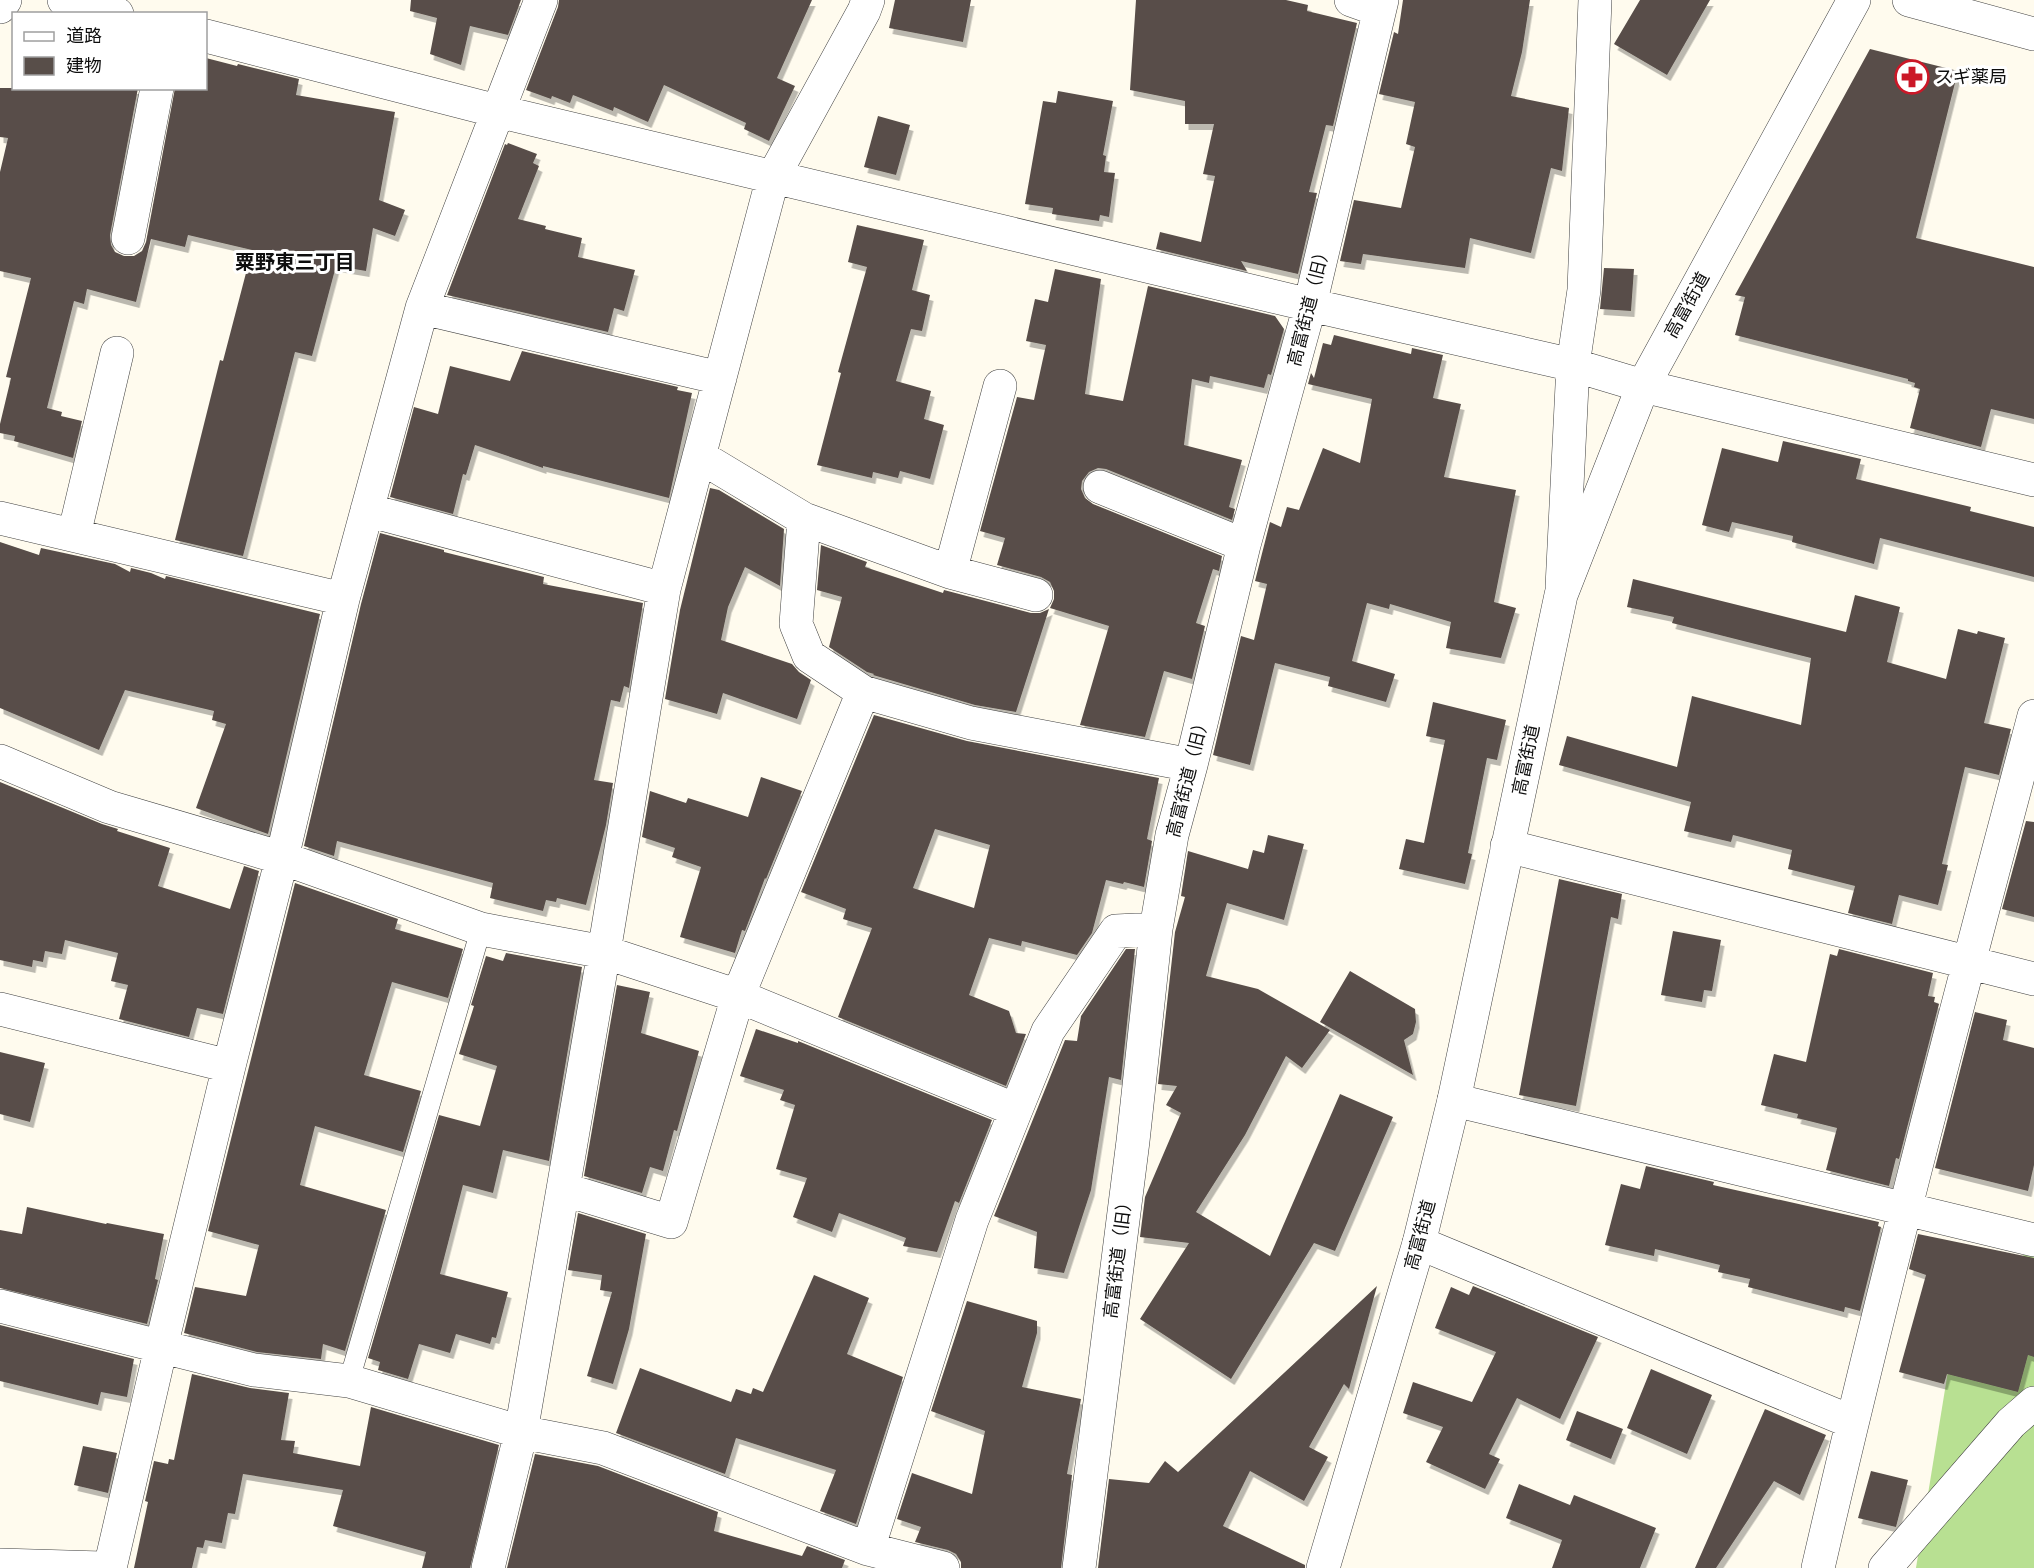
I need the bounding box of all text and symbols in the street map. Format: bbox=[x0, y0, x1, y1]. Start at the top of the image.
legend bbox=[12, 12, 207, 90]
text: 道路 bbox=[66, 23, 102, 47]
text: 建物 bbox=[66, 53, 102, 77]
pharmacy icon: スギ薬局 bbox=[1894, 59, 1930, 95]
place label: スギ薬局 bbox=[1935, 64, 2007, 88]
street label: 高富街道（旧） bbox=[1281, 241, 1335, 369]
district label: 粟野東三丁目 bbox=[235, 248, 355, 275]
street label: 高富街道 bbox=[1658, 267, 1714, 342]
street label: 高富街道（旧） bbox=[1160, 712, 1214, 840]
street label: 高富街道 bbox=[1506, 722, 1544, 798]
street label: 高富街道（旧） bbox=[1097, 1192, 1137, 1320]
street label: 高富街道 bbox=[1398, 1197, 1440, 1273]

